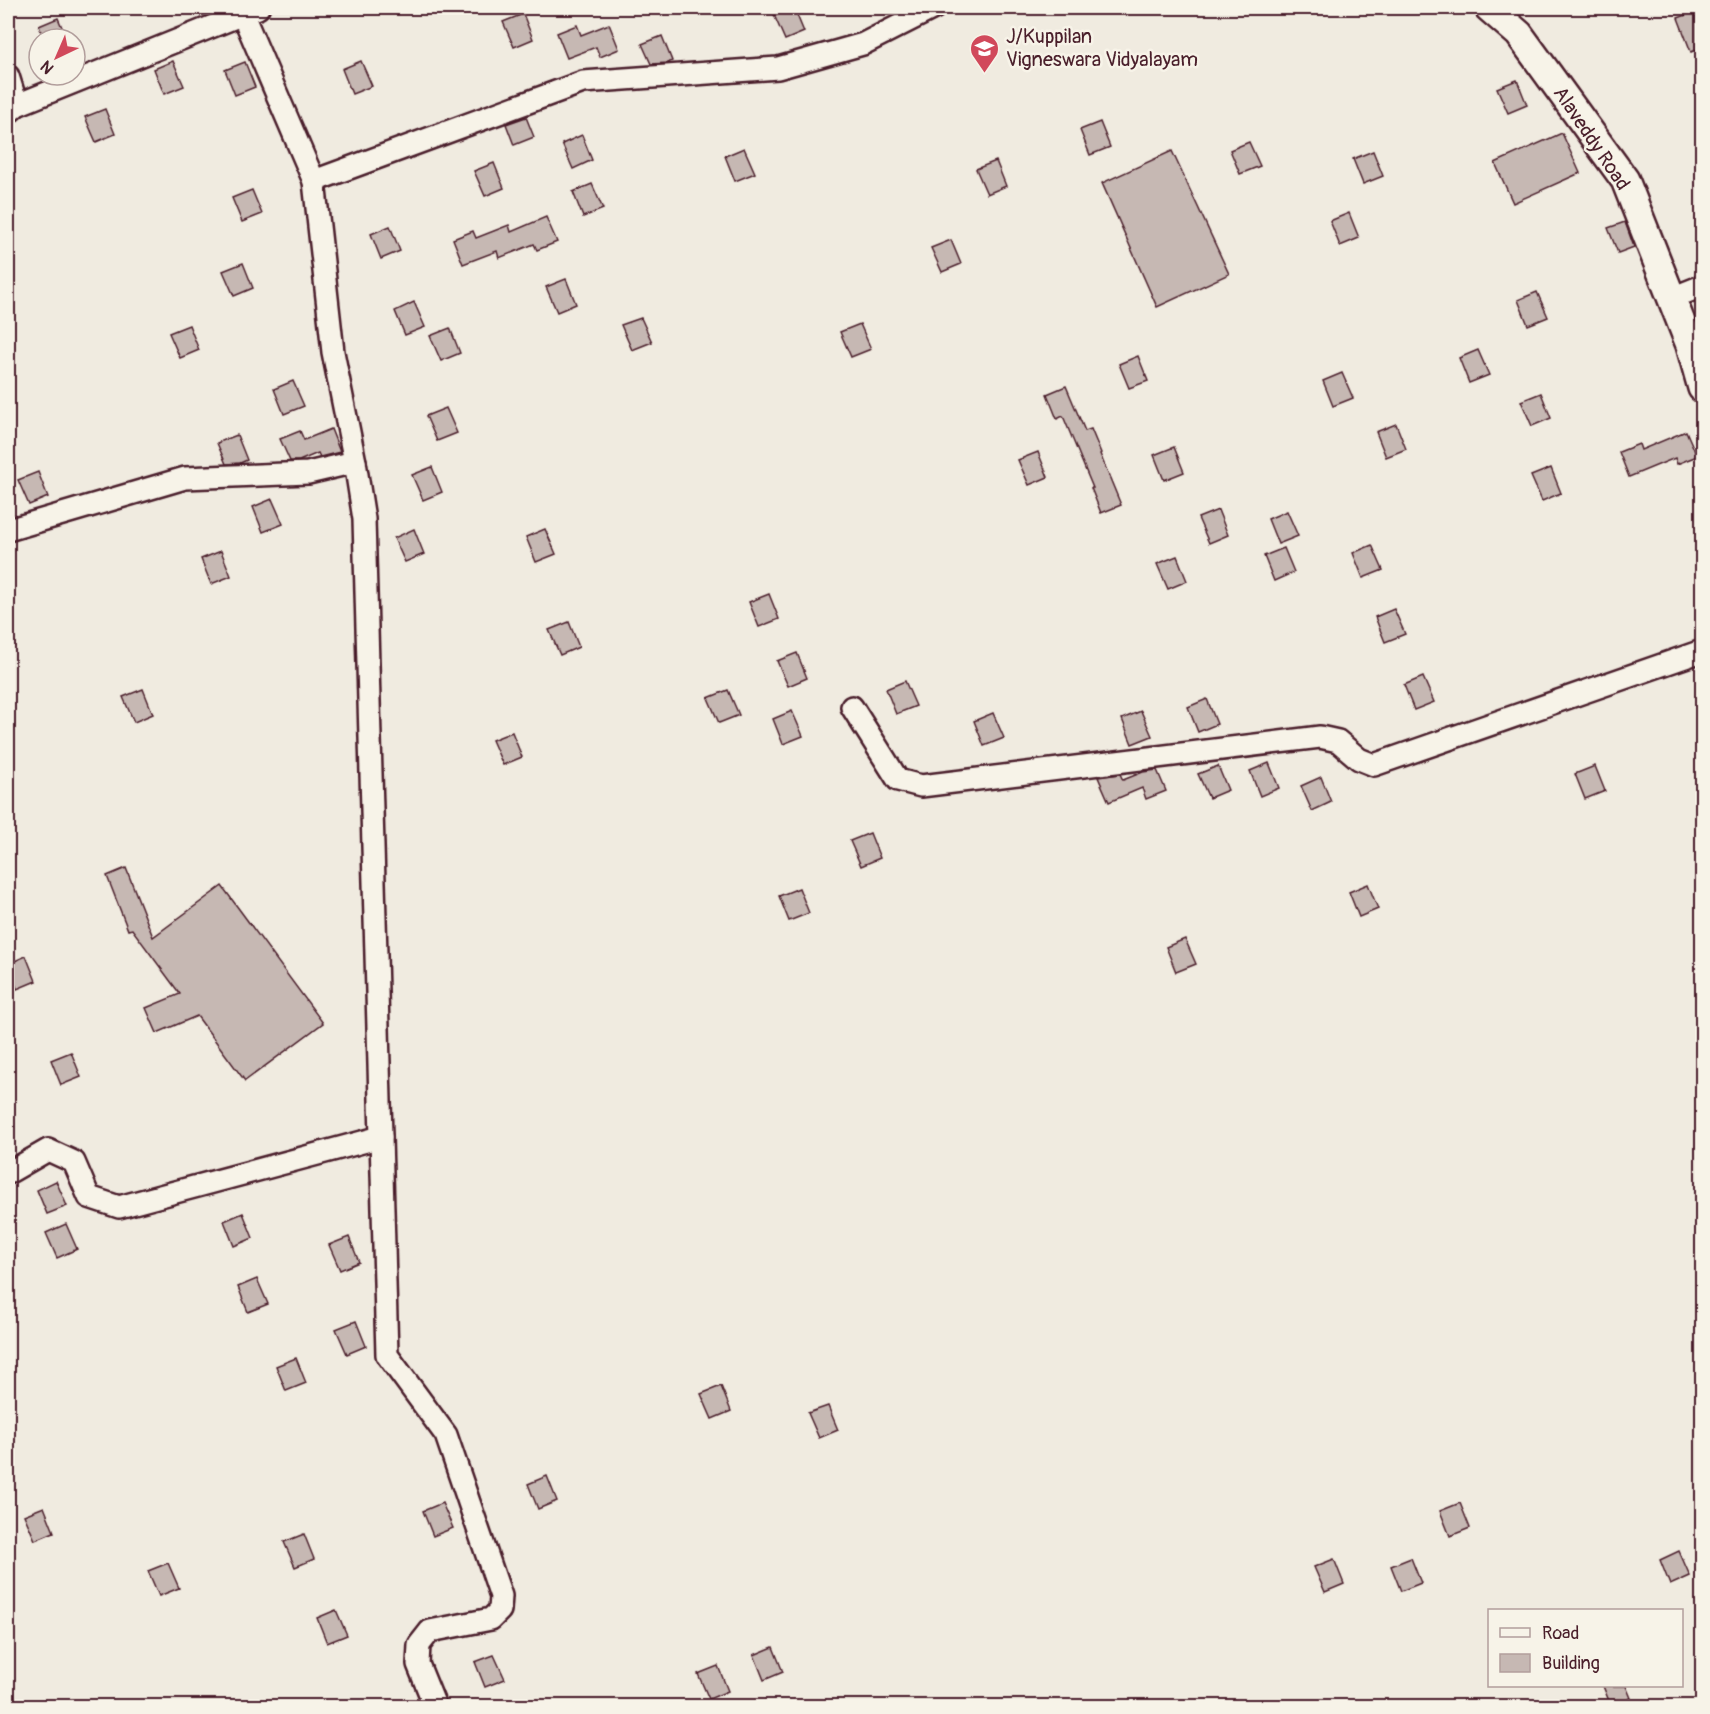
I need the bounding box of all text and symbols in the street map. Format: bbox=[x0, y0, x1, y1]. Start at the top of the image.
place label: J/Kuppilan Vigneswara Vidyalayam bbox=[1006, 24, 1198, 72]
north arrow bbox=[27, 27, 87, 87]
school or university icon: J/Kuppilan Vigneswara Vidyalayam bbox=[969, 32, 1001, 74]
text: N bbox=[36, 56, 58, 78]
street label: Alaveddy Road bbox=[1548, 82, 1635, 195]
legend bbox=[1488, 1609, 1683, 1687]
text: Road bbox=[1542, 1622, 1579, 1645]
text: Building bbox=[1542, 1652, 1600, 1675]

